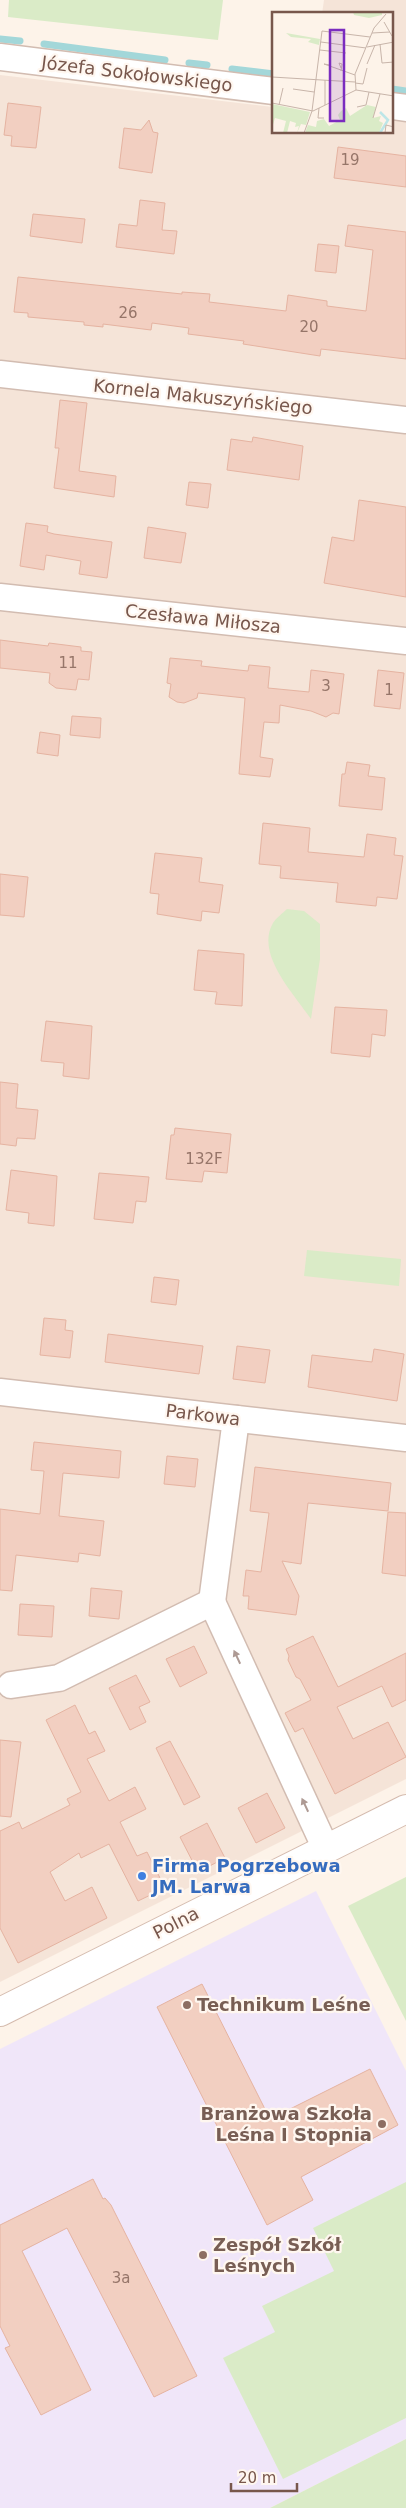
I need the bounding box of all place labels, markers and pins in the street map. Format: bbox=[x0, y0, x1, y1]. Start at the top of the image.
place label: Firma Pogrzebowa JM. Larwa bbox=[150, 1855, 341, 1897]
marker: Firma Pogrzebowa JM. Larwa bbox=[136, 1870, 148, 1882]
place label: Technikum Leśne bbox=[197, 1994, 371, 2015]
marker: Technikum Leśne bbox=[181, 1999, 193, 2011]
place label: Branżowa Szkoła Leśna I Stopnia bbox=[200, 2103, 372, 2145]
marker: Branżowa Szkoła Leśna I Stopnia bbox=[376, 2118, 388, 2130]
place label: Zespół Szkół Leśnych bbox=[213, 2234, 342, 2276]
marker: Zespół Szkół Leśnych bbox=[197, 2249, 209, 2261]

